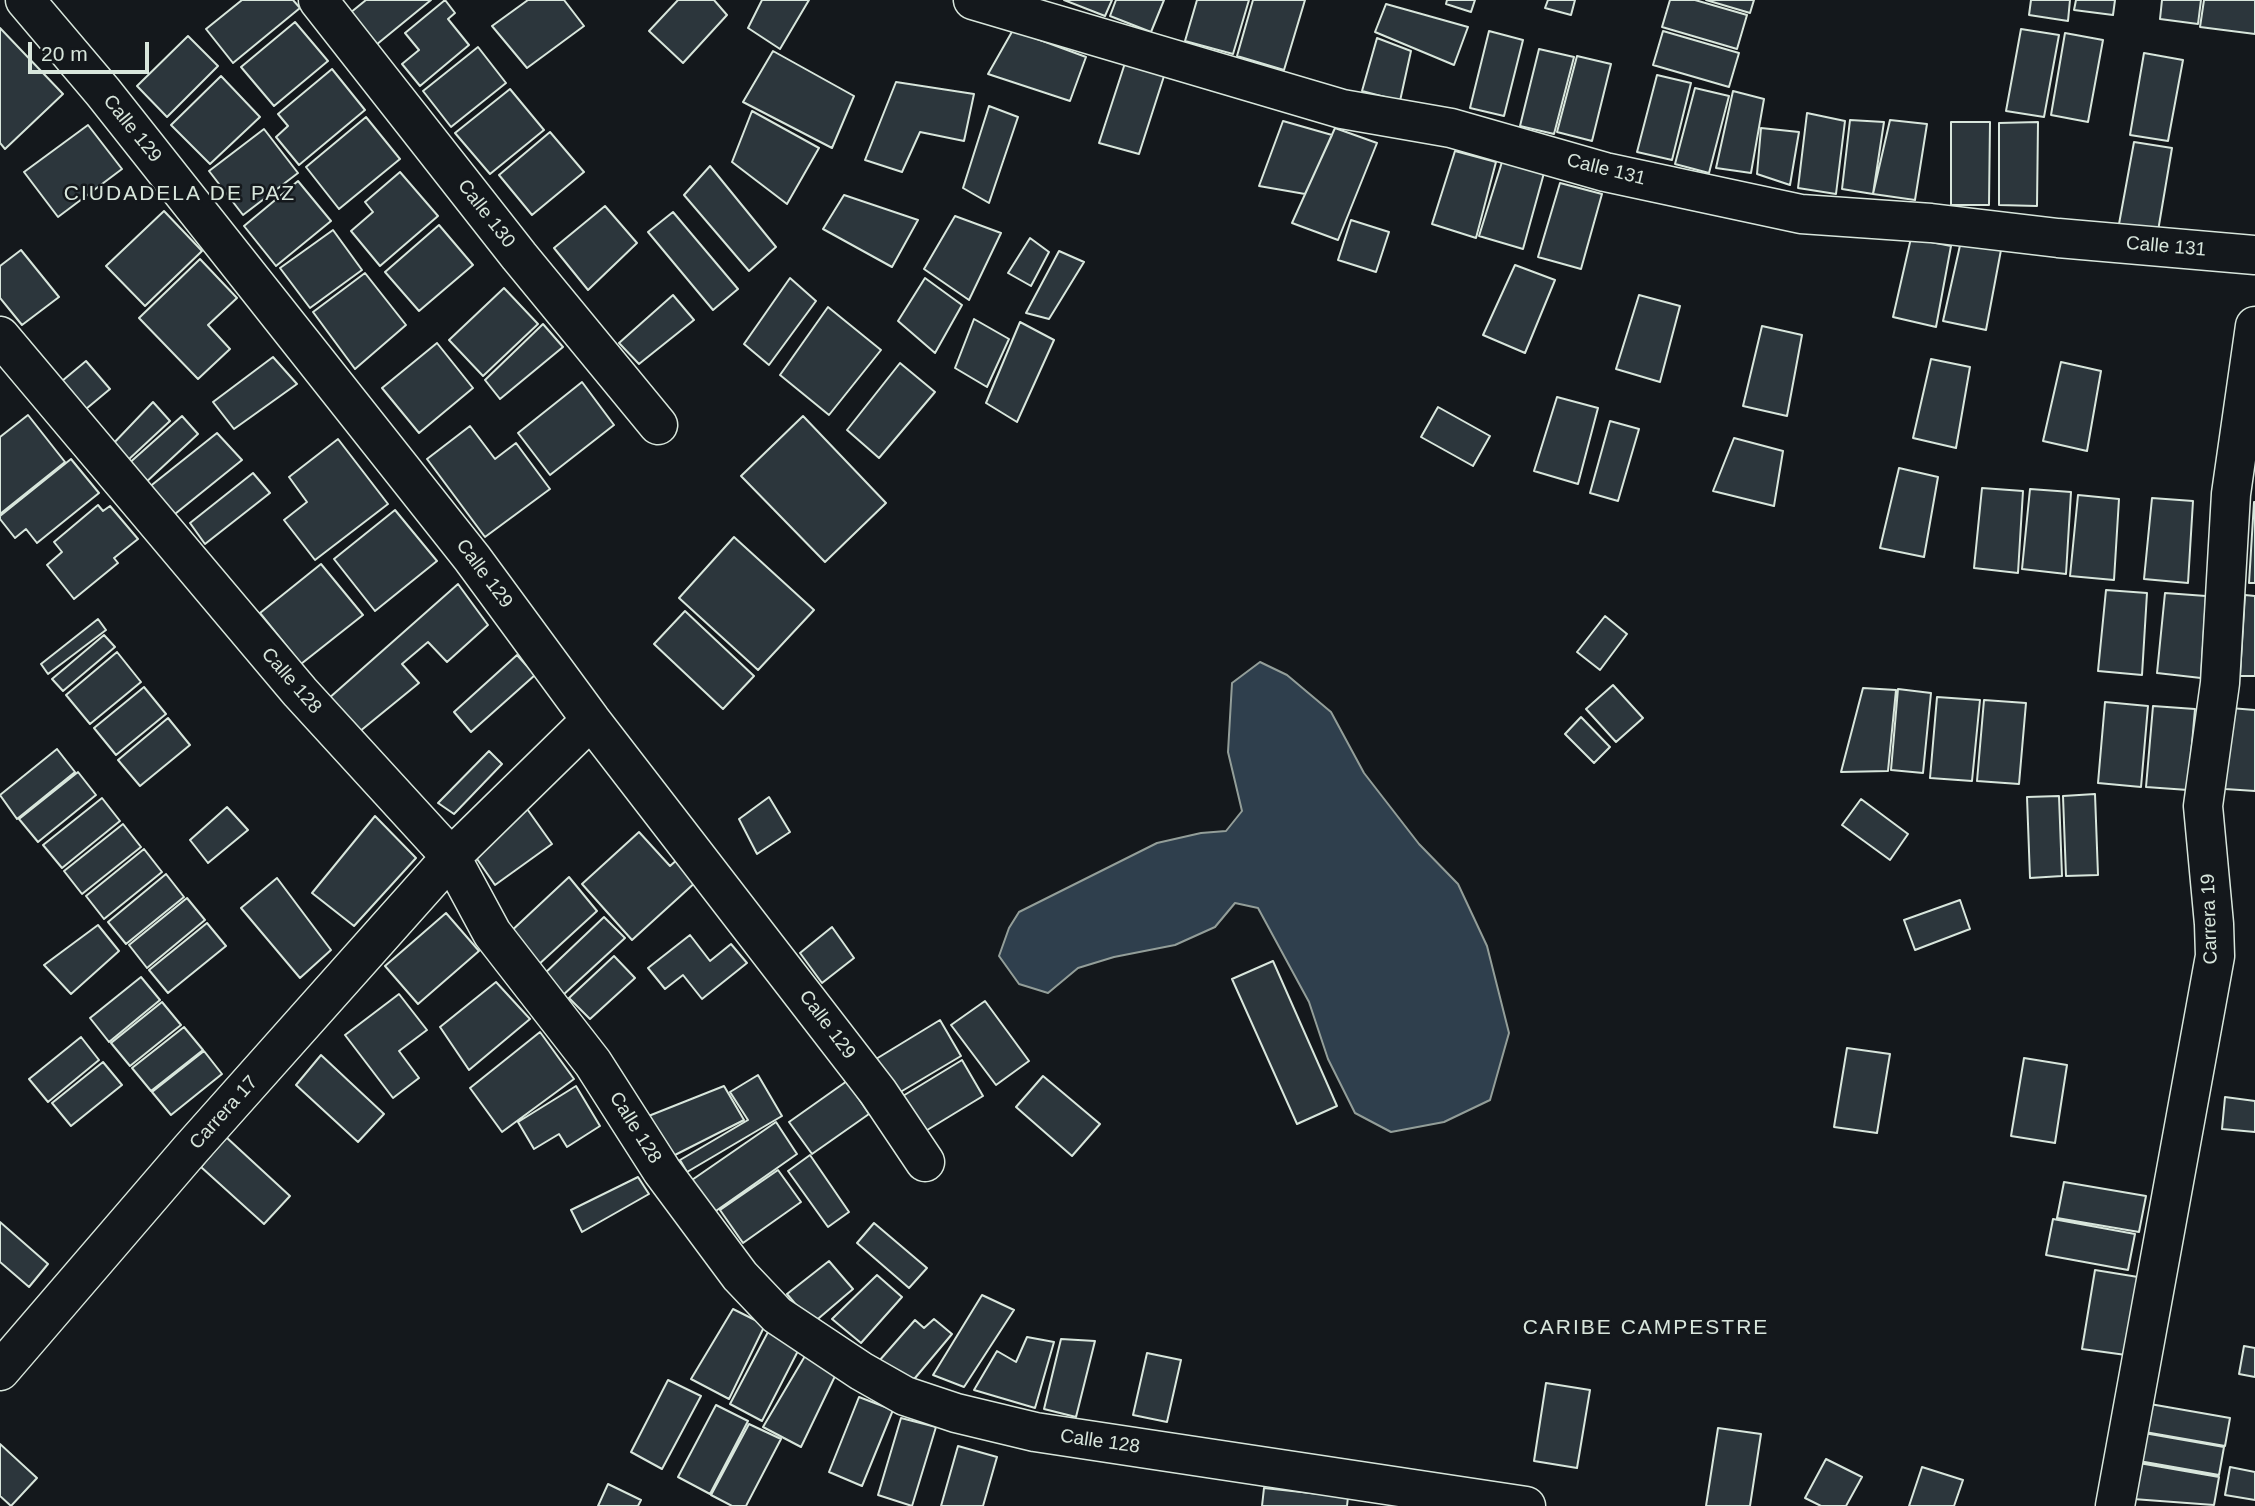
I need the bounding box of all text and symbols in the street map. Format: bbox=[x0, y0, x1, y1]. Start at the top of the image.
scale bar bbox=[32, 28, 152, 72]
text: 20 m bbox=[41, 42, 88, 65]
street label: Calle 129 bbox=[98, 91, 166, 167]
street label: Calle 131 bbox=[1564, 149, 1648, 191]
street label: Calle 130 bbox=[452, 175, 520, 253]
district label: CIUDADELA DE PAZ bbox=[66, 181, 294, 207]
street label: Calle 131 bbox=[2125, 232, 2207, 262]
street label: Calle 129 bbox=[451, 535, 517, 613]
street label: Calle 128 bbox=[256, 643, 326, 719]
street label: Carrera 19 bbox=[2197, 873, 2223, 965]
street label: Calle 129 bbox=[794, 986, 860, 1064]
street label: Carrera 17 bbox=[185, 1072, 263, 1154]
street label: Calle 128 bbox=[604, 1088, 666, 1168]
district label: CARIBE CAMPESTRE bbox=[1525, 1315, 1767, 1341]
street label: Calle 128 bbox=[1059, 1425, 1141, 1459]

